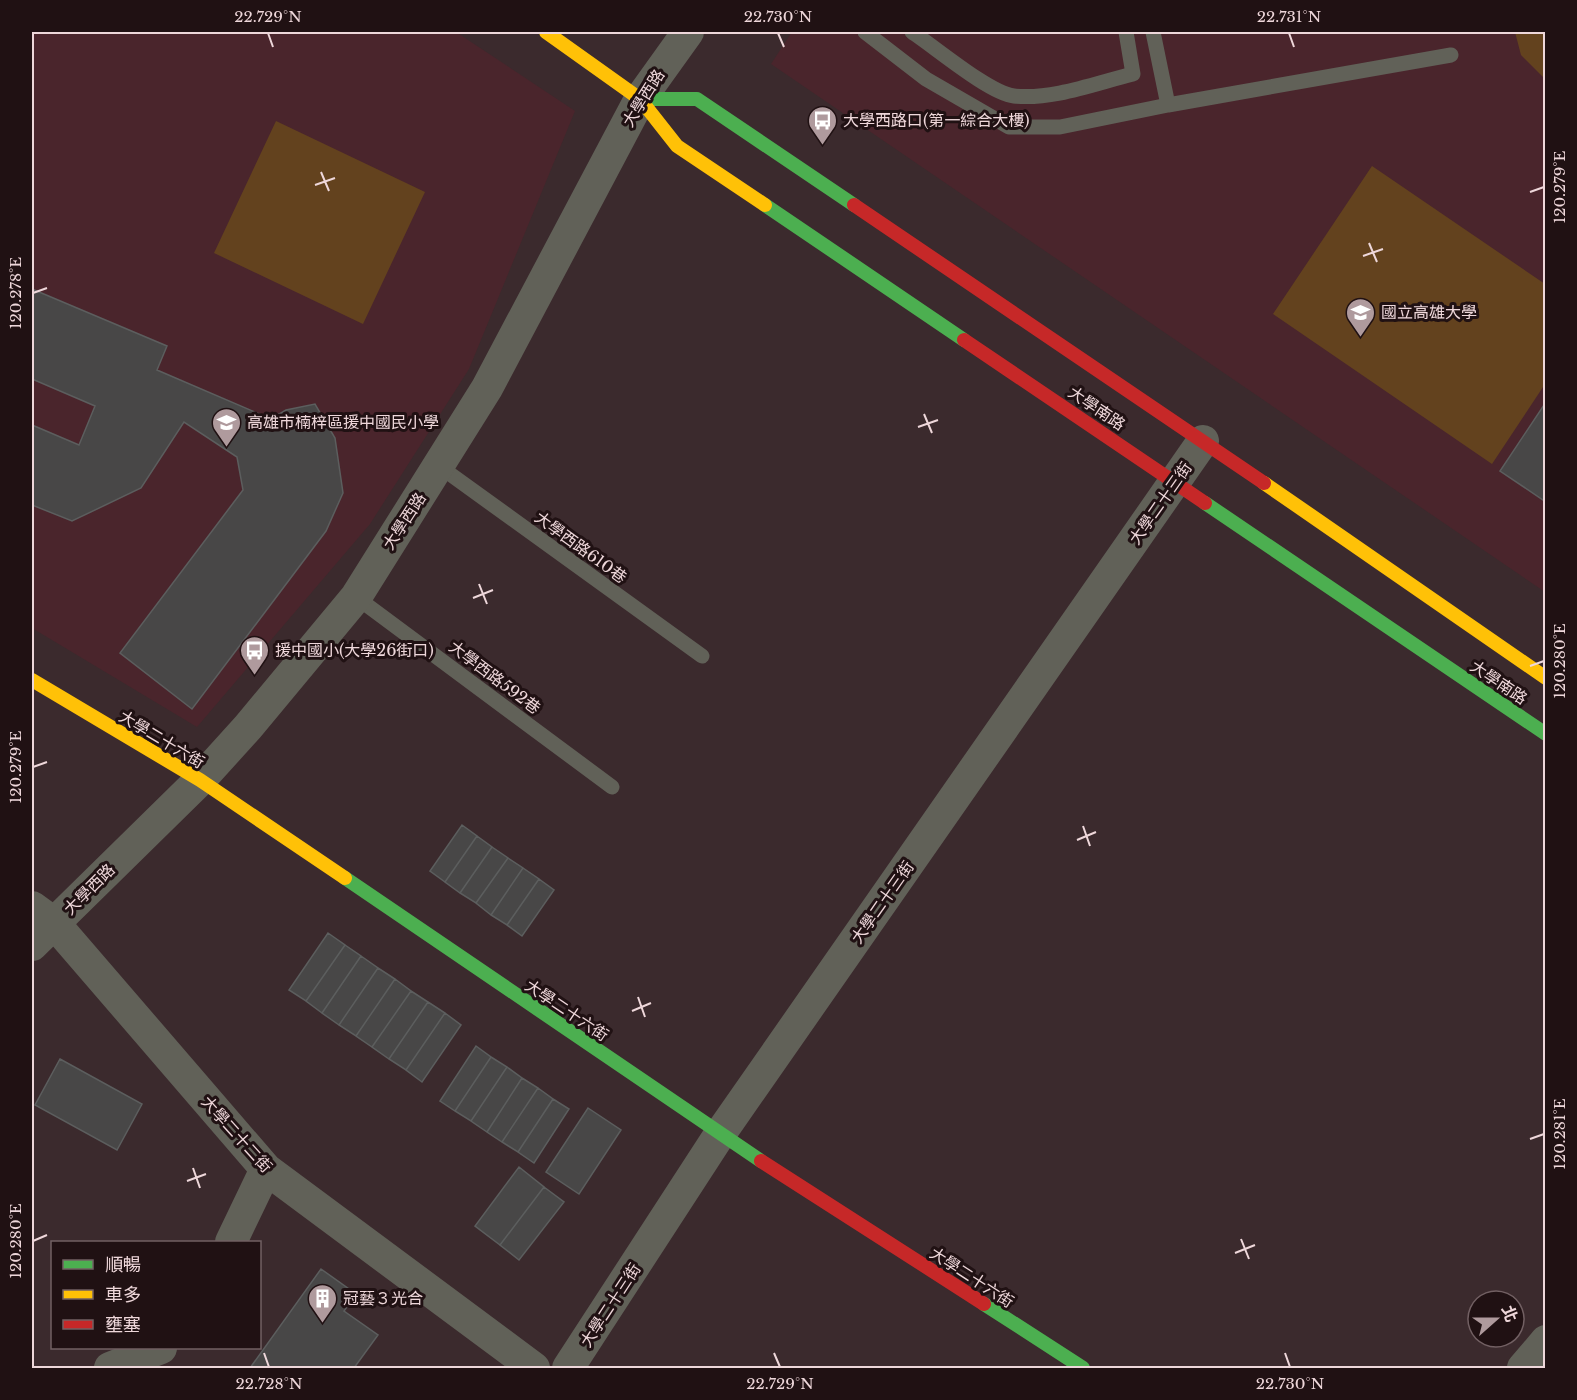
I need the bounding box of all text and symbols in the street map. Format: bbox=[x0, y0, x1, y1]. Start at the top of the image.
text: 22.729°N bbox=[234, 7, 302, 26]
text: 22.730°N bbox=[744, 7, 812, 26]
text: 22.731°N bbox=[1257, 7, 1321, 26]
street label: 大學西路 bbox=[618, 66, 668, 130]
bus stop icon: 大學西路口(第一綜合大樓) bbox=[806, 104, 838, 146]
place label: 大學西路口(第一綜合大樓) bbox=[843, 110, 1030, 130]
text: 120.279°E bbox=[1550, 150, 1569, 223]
text: 120.278°E bbox=[6, 257, 25, 329]
school or university icon: 國立高雄大學 bbox=[1344, 296, 1376, 338]
place label: 國立高雄大學 bbox=[1381, 302, 1477, 322]
street label: 大學南路 bbox=[1065, 382, 1129, 434]
school or university icon: 高雄市楠梓區援中國民小學 bbox=[210, 406, 242, 448]
place label: 高雄市楠梓區援中國民小學 bbox=[247, 412, 439, 432]
street label: 大學二十三街 bbox=[1124, 458, 1196, 548]
street label: 大學西路 bbox=[378, 489, 430, 553]
street label: 大學西路610巷 bbox=[531, 507, 631, 587]
text: 120.280°E bbox=[1550, 623, 1569, 699]
bus stop icon: 援中國小(大學26街口) bbox=[238, 634, 270, 676]
street label: 大學西路592巷 bbox=[445, 636, 545, 718]
place label: 援中國小(大學26街口) bbox=[275, 640, 434, 660]
street label: 大學南路 bbox=[1467, 656, 1531, 708]
street label: 大學二十六街 bbox=[116, 706, 208, 772]
text: 120.279°E bbox=[6, 730, 25, 803]
street label: 大學二十三街 bbox=[846, 857, 918, 947]
street label: 大學西路 bbox=[59, 859, 119, 919]
street label: 大學二十六街 bbox=[522, 975, 612, 1045]
street label: 大學二十二街 bbox=[197, 1092, 277, 1176]
text: 120.281°E bbox=[1550, 1098, 1569, 1170]
text: 120.280°E bbox=[6, 1203, 25, 1279]
legend bbox=[51, 1241, 261, 1349]
street label: 大學二十六街 bbox=[926, 1242, 1018, 1312]
text: 順暢 bbox=[105, 1254, 141, 1276]
street label: 大學二十三街 bbox=[575, 1259, 645, 1351]
building icon: 冠藝３光合 bbox=[306, 1282, 338, 1324]
text: 車多 bbox=[105, 1284, 141, 1306]
place label: 冠藝３光合 bbox=[343, 1288, 423, 1308]
north arrow bbox=[1466, 1289, 1526, 1349]
text: 北 bbox=[1498, 1303, 1522, 1325]
text: 壅塞 bbox=[105, 1314, 141, 1336]
text: 22.728°N bbox=[236, 1374, 302, 1393]
text: 22.729°N bbox=[746, 1374, 814, 1393]
text: 22.730°N bbox=[1256, 1374, 1324, 1393]

